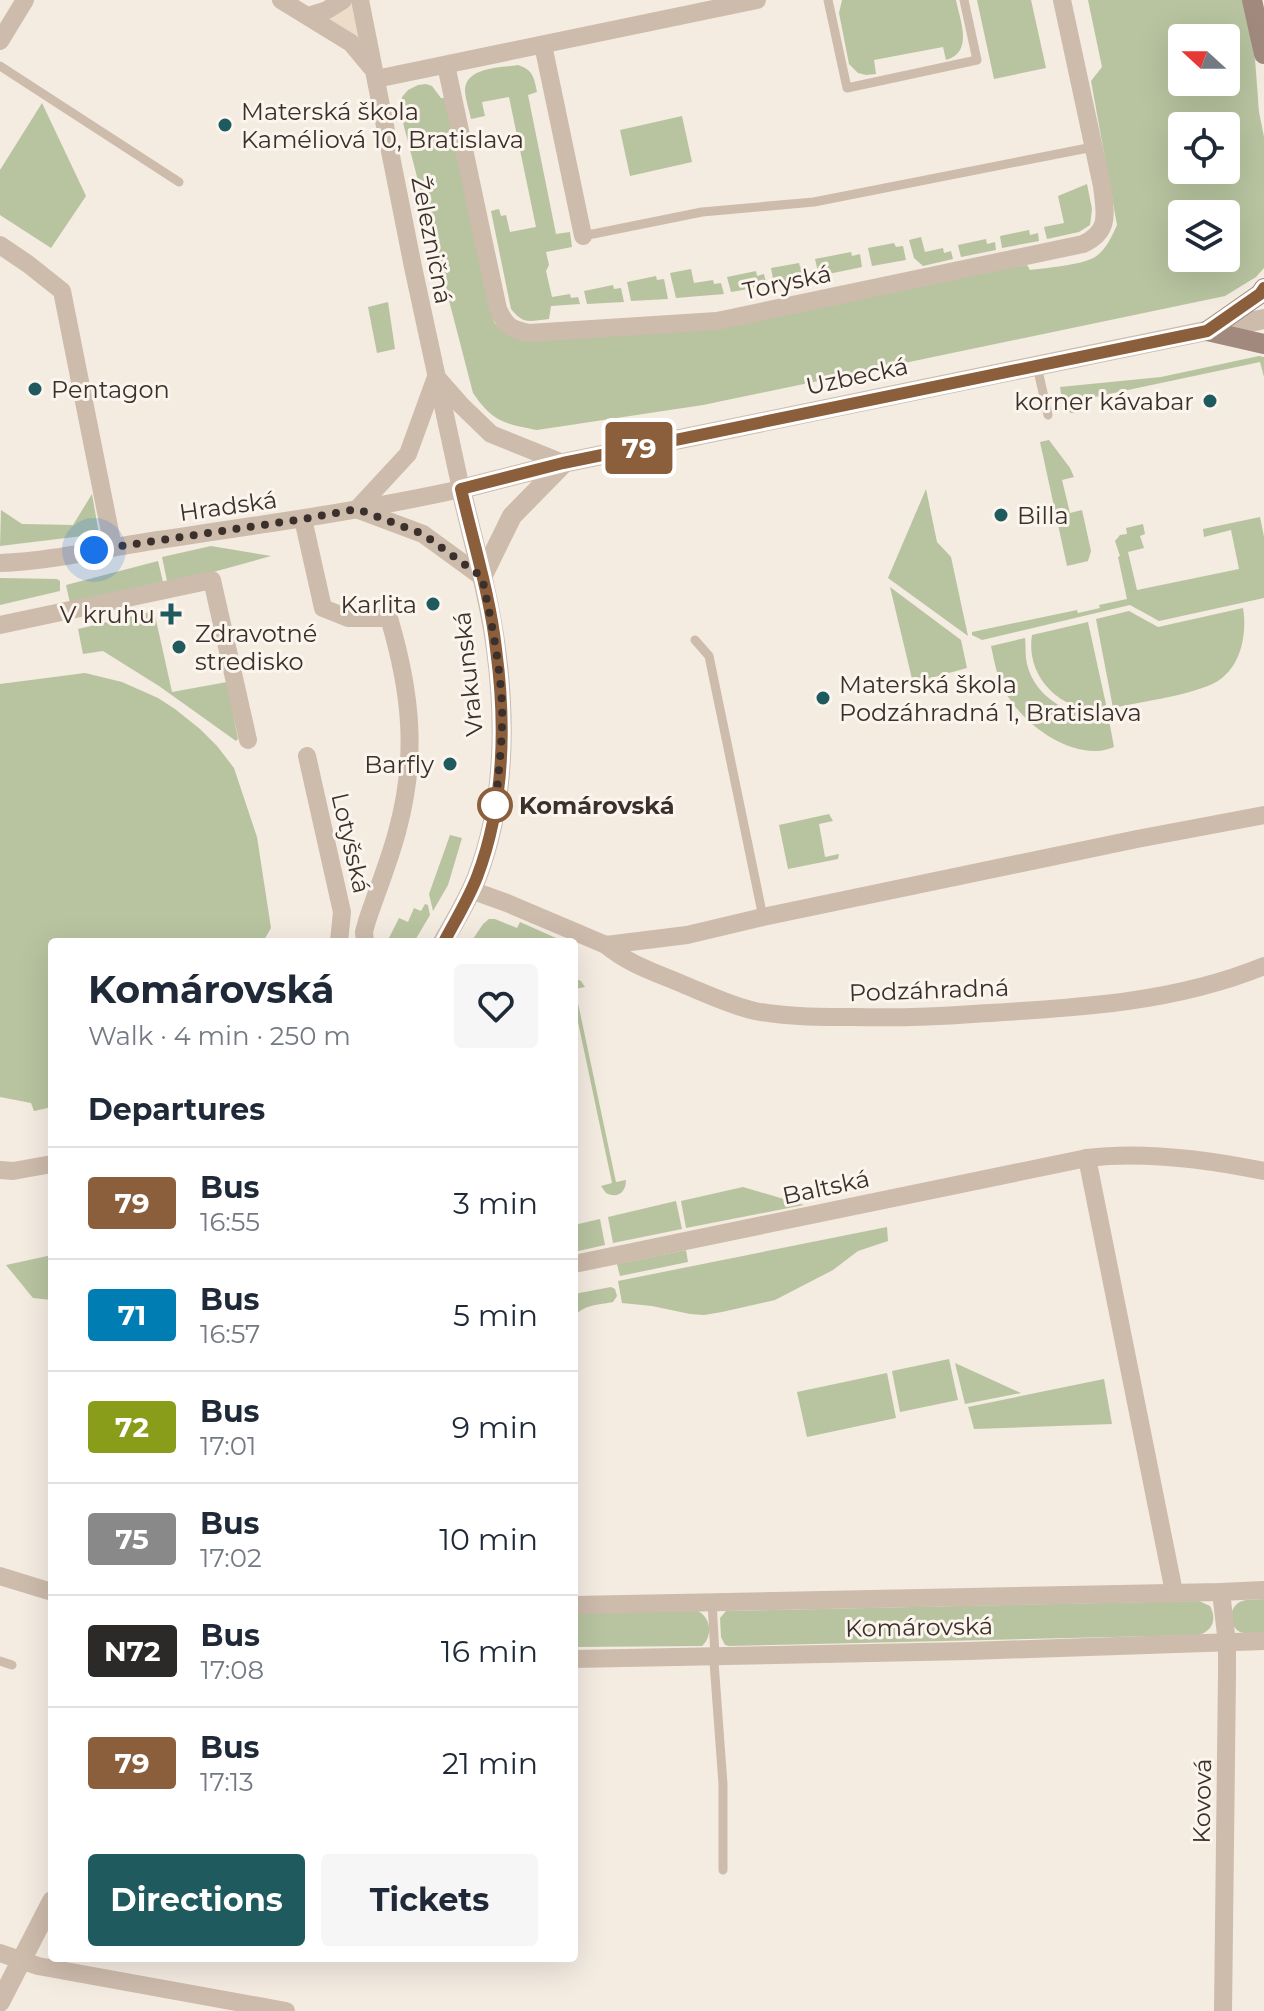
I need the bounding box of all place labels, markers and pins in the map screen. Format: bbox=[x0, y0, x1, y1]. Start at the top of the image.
place label: Materská škola Kaméliová 10, Bratislava bbox=[241, 97, 524, 154]
marker: Materská škola Kaméliová 10, Bratislava bbox=[216, 116, 234, 134]
place label: Pentagon bbox=[51, 375, 170, 404]
marker: Pentagon bbox=[26, 380, 44, 398]
place label: korner kávabar bbox=[1014, 387, 1194, 416]
marker: korner kávabar bbox=[1201, 392, 1219, 410]
place label: Billa bbox=[1017, 501, 1069, 530]
marker: Billa bbox=[992, 506, 1010, 524]
place label: Karlita bbox=[341, 590, 417, 619]
marker: Karlita bbox=[424, 595, 442, 613]
place label: V kruhu bbox=[60, 600, 155, 629]
marker: V kruhu bbox=[162, 605, 180, 623]
place label: Zdravotné stredisko bbox=[195, 619, 317, 676]
marker: Zdravotné stredisko bbox=[170, 638, 188, 656]
place label: Materská škola Podzáhradná 1, Bratislava bbox=[839, 670, 1142, 727]
marker: Materská škola Podzáhradná 1, Bratislava bbox=[814, 689, 832, 707]
place label: Barfly bbox=[364, 750, 434, 779]
marker: Barfly bbox=[441, 755, 459, 773]
marker: Komárovská bbox=[478, 788, 512, 822]
place label: Komárovská bbox=[519, 791, 675, 820]

